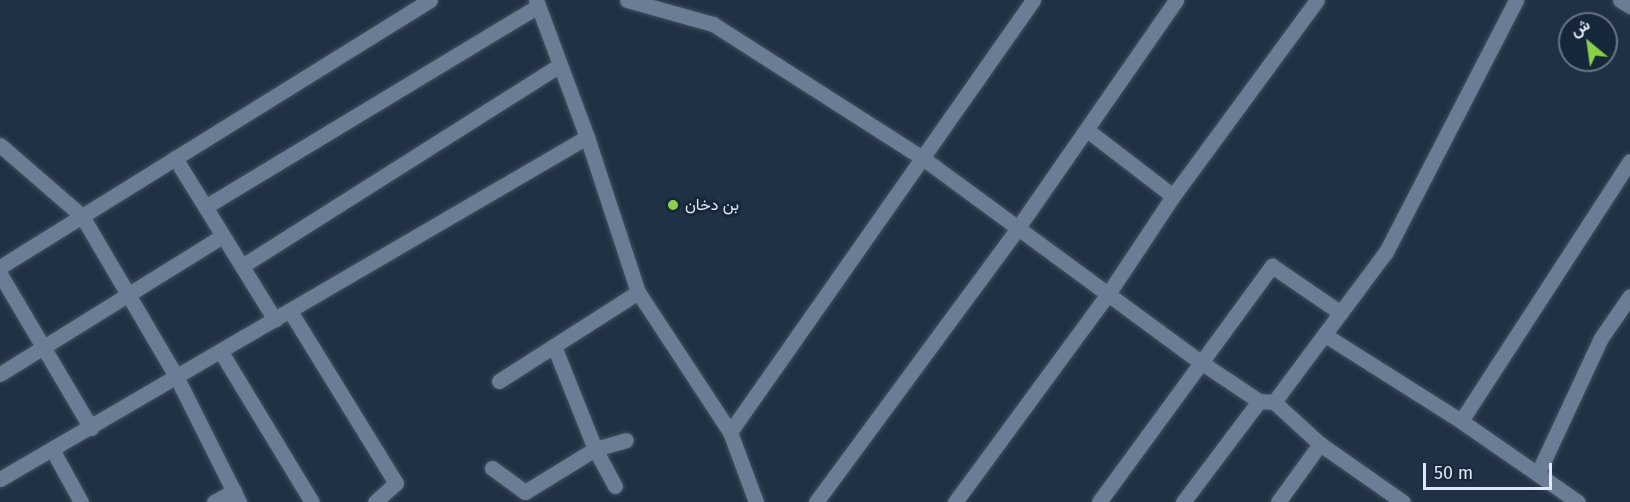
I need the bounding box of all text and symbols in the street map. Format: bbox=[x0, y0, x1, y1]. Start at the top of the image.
north arrow bbox=[1558, 12, 1618, 72]
text: ش bbox=[1567, 15, 1593, 41]
place label: بن دخان bbox=[685, 195, 739, 215]
marker: بن دخان bbox=[666, 198, 680, 212]
scale bar bbox=[1426, 451, 1555, 489]
text: 50 m bbox=[1434, 462, 1473, 484]

